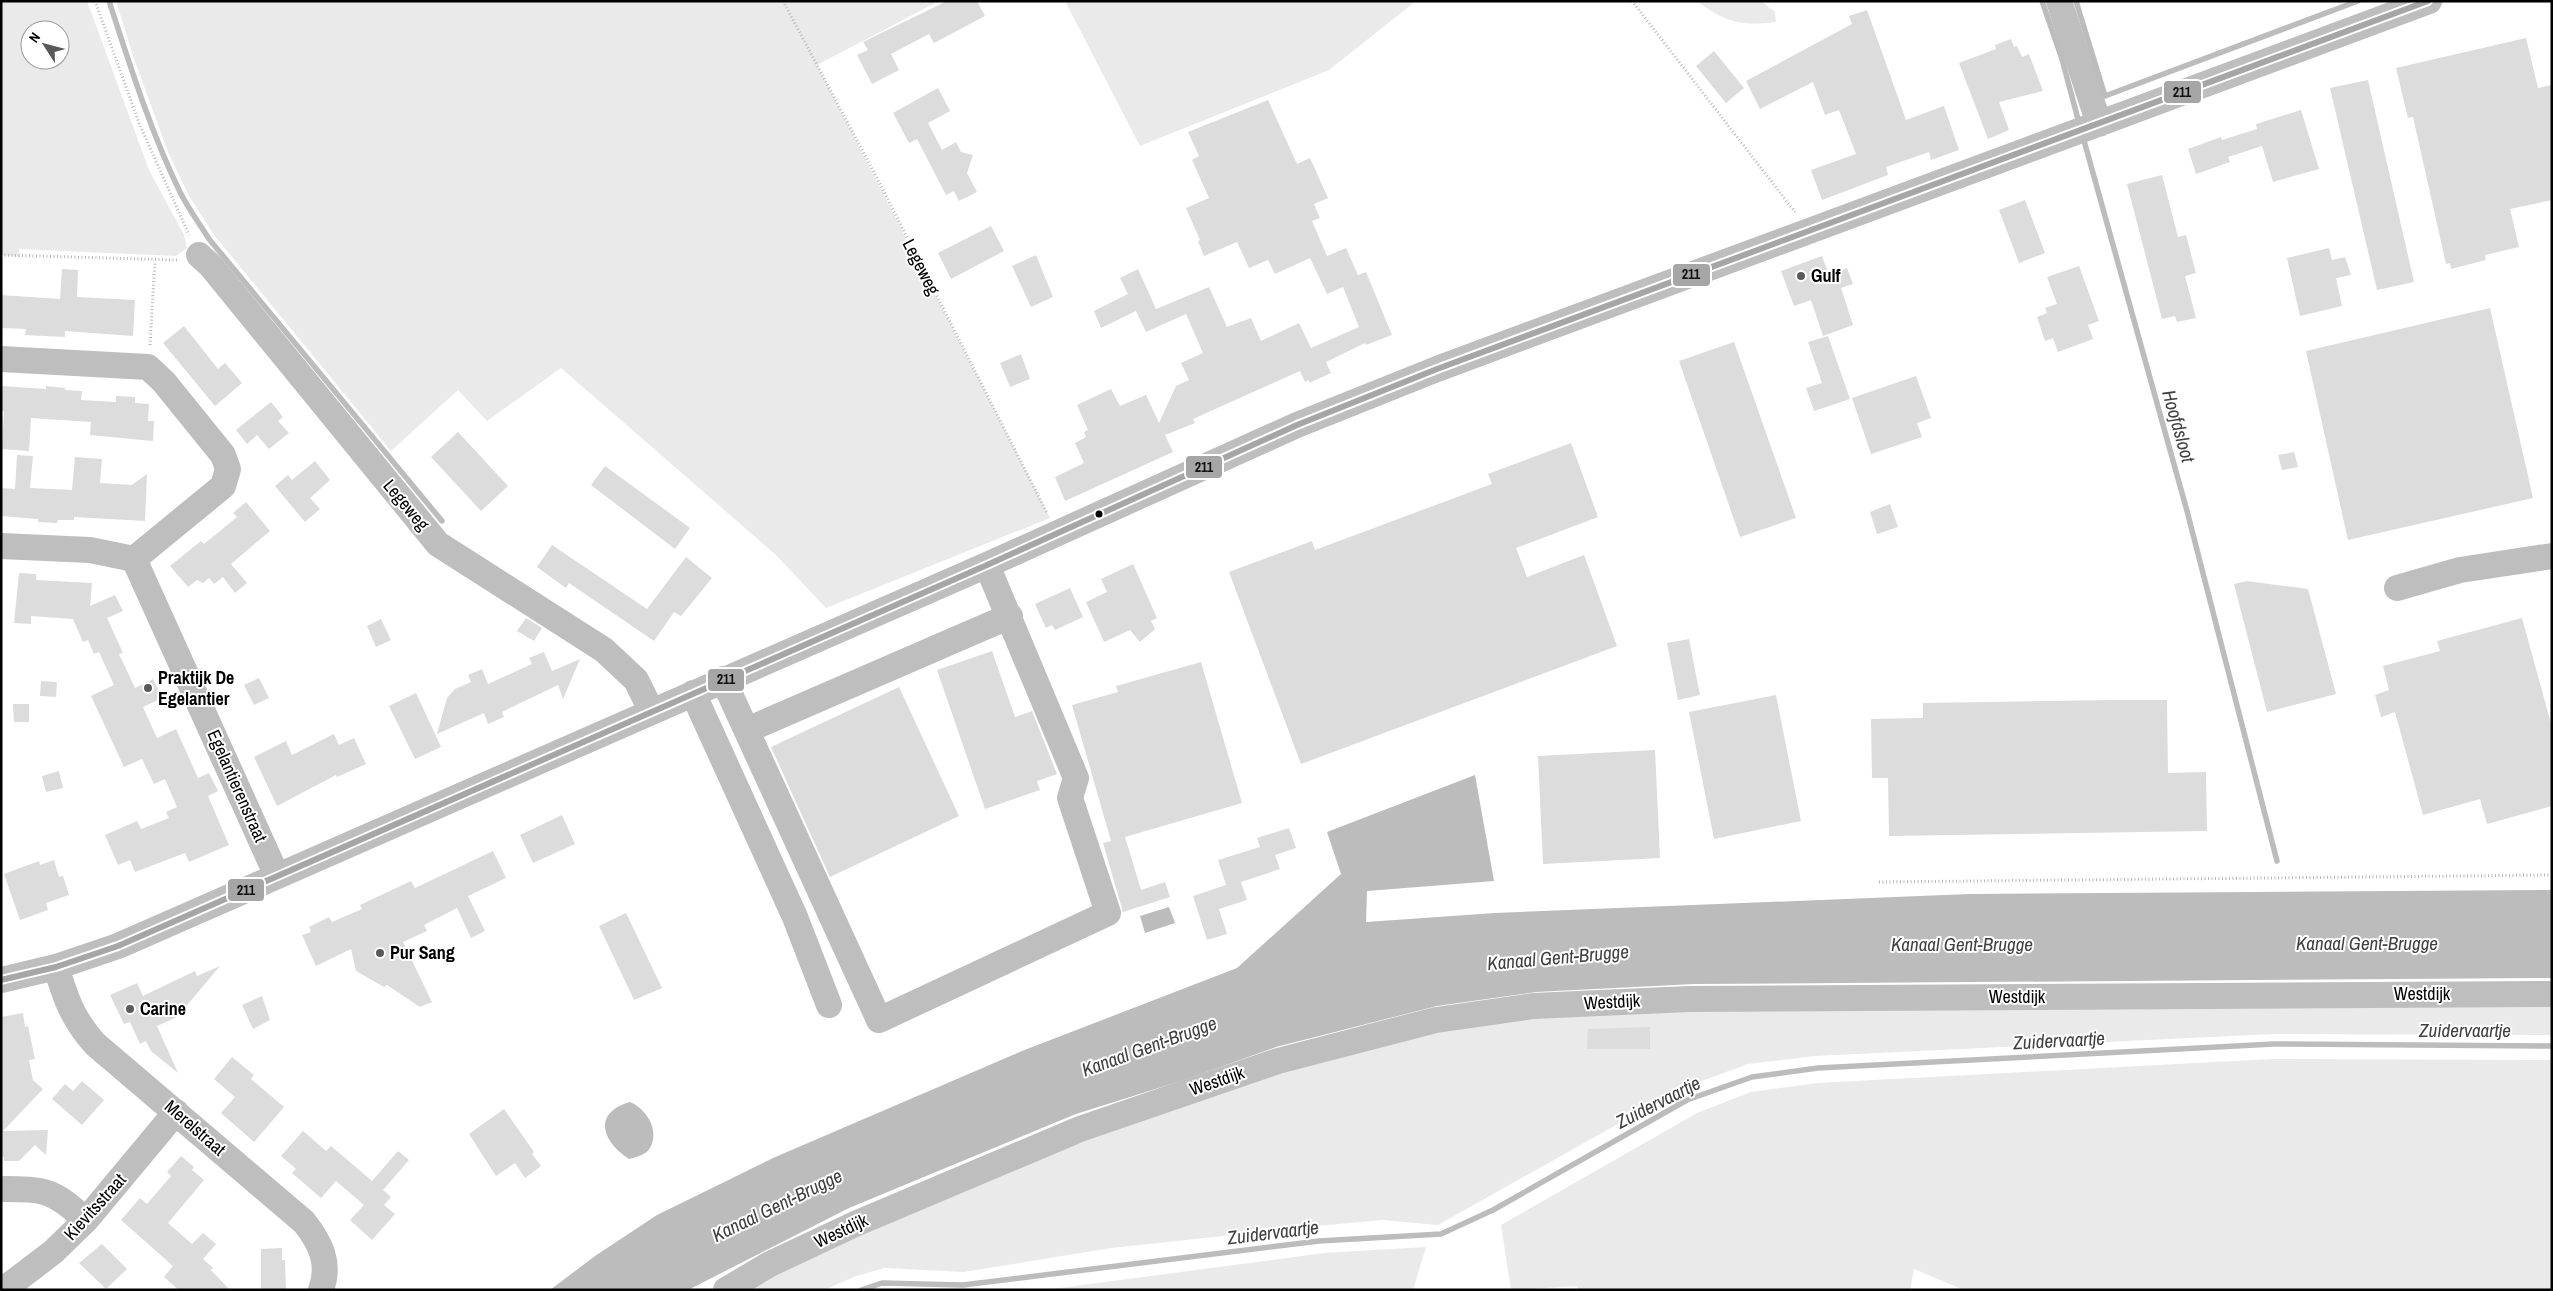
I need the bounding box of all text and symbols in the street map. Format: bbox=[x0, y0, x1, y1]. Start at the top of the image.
north arrow bbox=[20, 20, 70, 70]
text: N bbox=[25, 29, 44, 46]
line badge: 211 bbox=[2163, 80, 2202, 104]
text: 211 bbox=[2173, 83, 2192, 101]
street label: Legeweg bbox=[897, 234, 947, 300]
line badge: 211 bbox=[1672, 263, 1711, 287]
place label: Gulf bbox=[1811, 263, 1841, 288]
text: 211 bbox=[1682, 265, 1701, 283]
marker: Gulf bbox=[1795, 270, 1807, 282]
water label: Hoofdsloot bbox=[2156, 387, 2202, 466]
line badge: 211 bbox=[1185, 455, 1223, 479]
text: 211 bbox=[1195, 458, 1214, 476]
street label: Legeweg bbox=[378, 474, 436, 536]
unlabelled marker bbox=[1094, 509, 1104, 519]
place label: Praktijk De Egelantier bbox=[158, 665, 234, 711]
line badge: 211 bbox=[707, 668, 745, 692]
text: 211 bbox=[717, 670, 736, 688]
marker: Praktijk De Egelantier bbox=[142, 682, 154, 694]
street label: Egelantierenstraat bbox=[202, 726, 273, 846]
line badge: 211 bbox=[227, 878, 265, 902]
text: 211 bbox=[237, 881, 256, 899]
water label: Kanaal Gent-Brugge bbox=[2296, 930, 2438, 956]
water label: Kanaal Gent-Brugge bbox=[1891, 931, 2033, 957]
water label: Kanaal Gent-Brugge bbox=[1486, 938, 1630, 976]
place label: Pur Sang bbox=[390, 940, 455, 965]
marker: Pur Sang bbox=[374, 947, 386, 959]
street label: Westdijk bbox=[2394, 981, 2451, 1006]
street label: Westdijk bbox=[1989, 984, 2046, 1009]
street label: Westdijk bbox=[1583, 988, 1641, 1015]
place label: Carine bbox=[140, 996, 186, 1021]
marker: Carine bbox=[124, 1003, 136, 1015]
water label: Kanaal Gent-Brugge bbox=[1078, 1009, 1220, 1083]
water label: Zuidervaartje bbox=[2418, 1017, 2511, 1043]
water label: Zuidervaartje bbox=[2011, 1025, 2106, 1055]
street label: Westdijk bbox=[1186, 1059, 1248, 1102]
water label: Zuidervaartje bbox=[1610, 1070, 1705, 1135]
street label: Merelstraat bbox=[159, 1094, 231, 1161]
water label: Kanaal Gent-Brugge bbox=[707, 1162, 847, 1248]
street label: Kievitsstraat bbox=[58, 1168, 131, 1246]
street label: Westdijk bbox=[810, 1207, 872, 1254]
water label: Zuidervaartje bbox=[1225, 1214, 1320, 1251]

